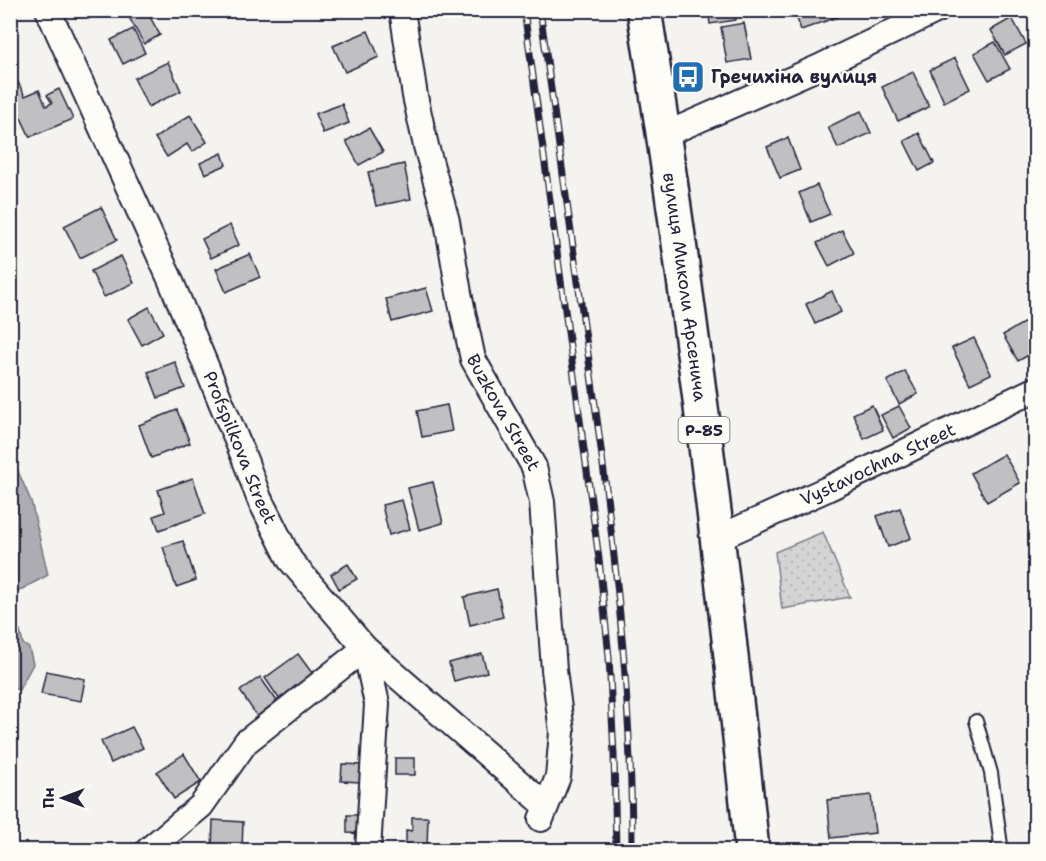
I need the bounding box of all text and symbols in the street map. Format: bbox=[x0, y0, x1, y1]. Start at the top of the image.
bus stop icon: Гречихіна вулиця bbox=[670, 59, 706, 95]
place label: Гречихіна вулиця bbox=[711, 65, 877, 89]
street label: вулиця Миколи Арсенича bbox=[657, 171, 712, 403]
street label: Buzkova Street bbox=[461, 350, 546, 475]
street label: Profspilkova Street bbox=[198, 368, 282, 528]
road number: Р-85 bbox=[678, 417, 730, 443]
street label: Vystavochna Street bbox=[796, 417, 960, 512]
north arrow bbox=[33, 768, 93, 828]
text: Пн bbox=[38, 787, 59, 809]

